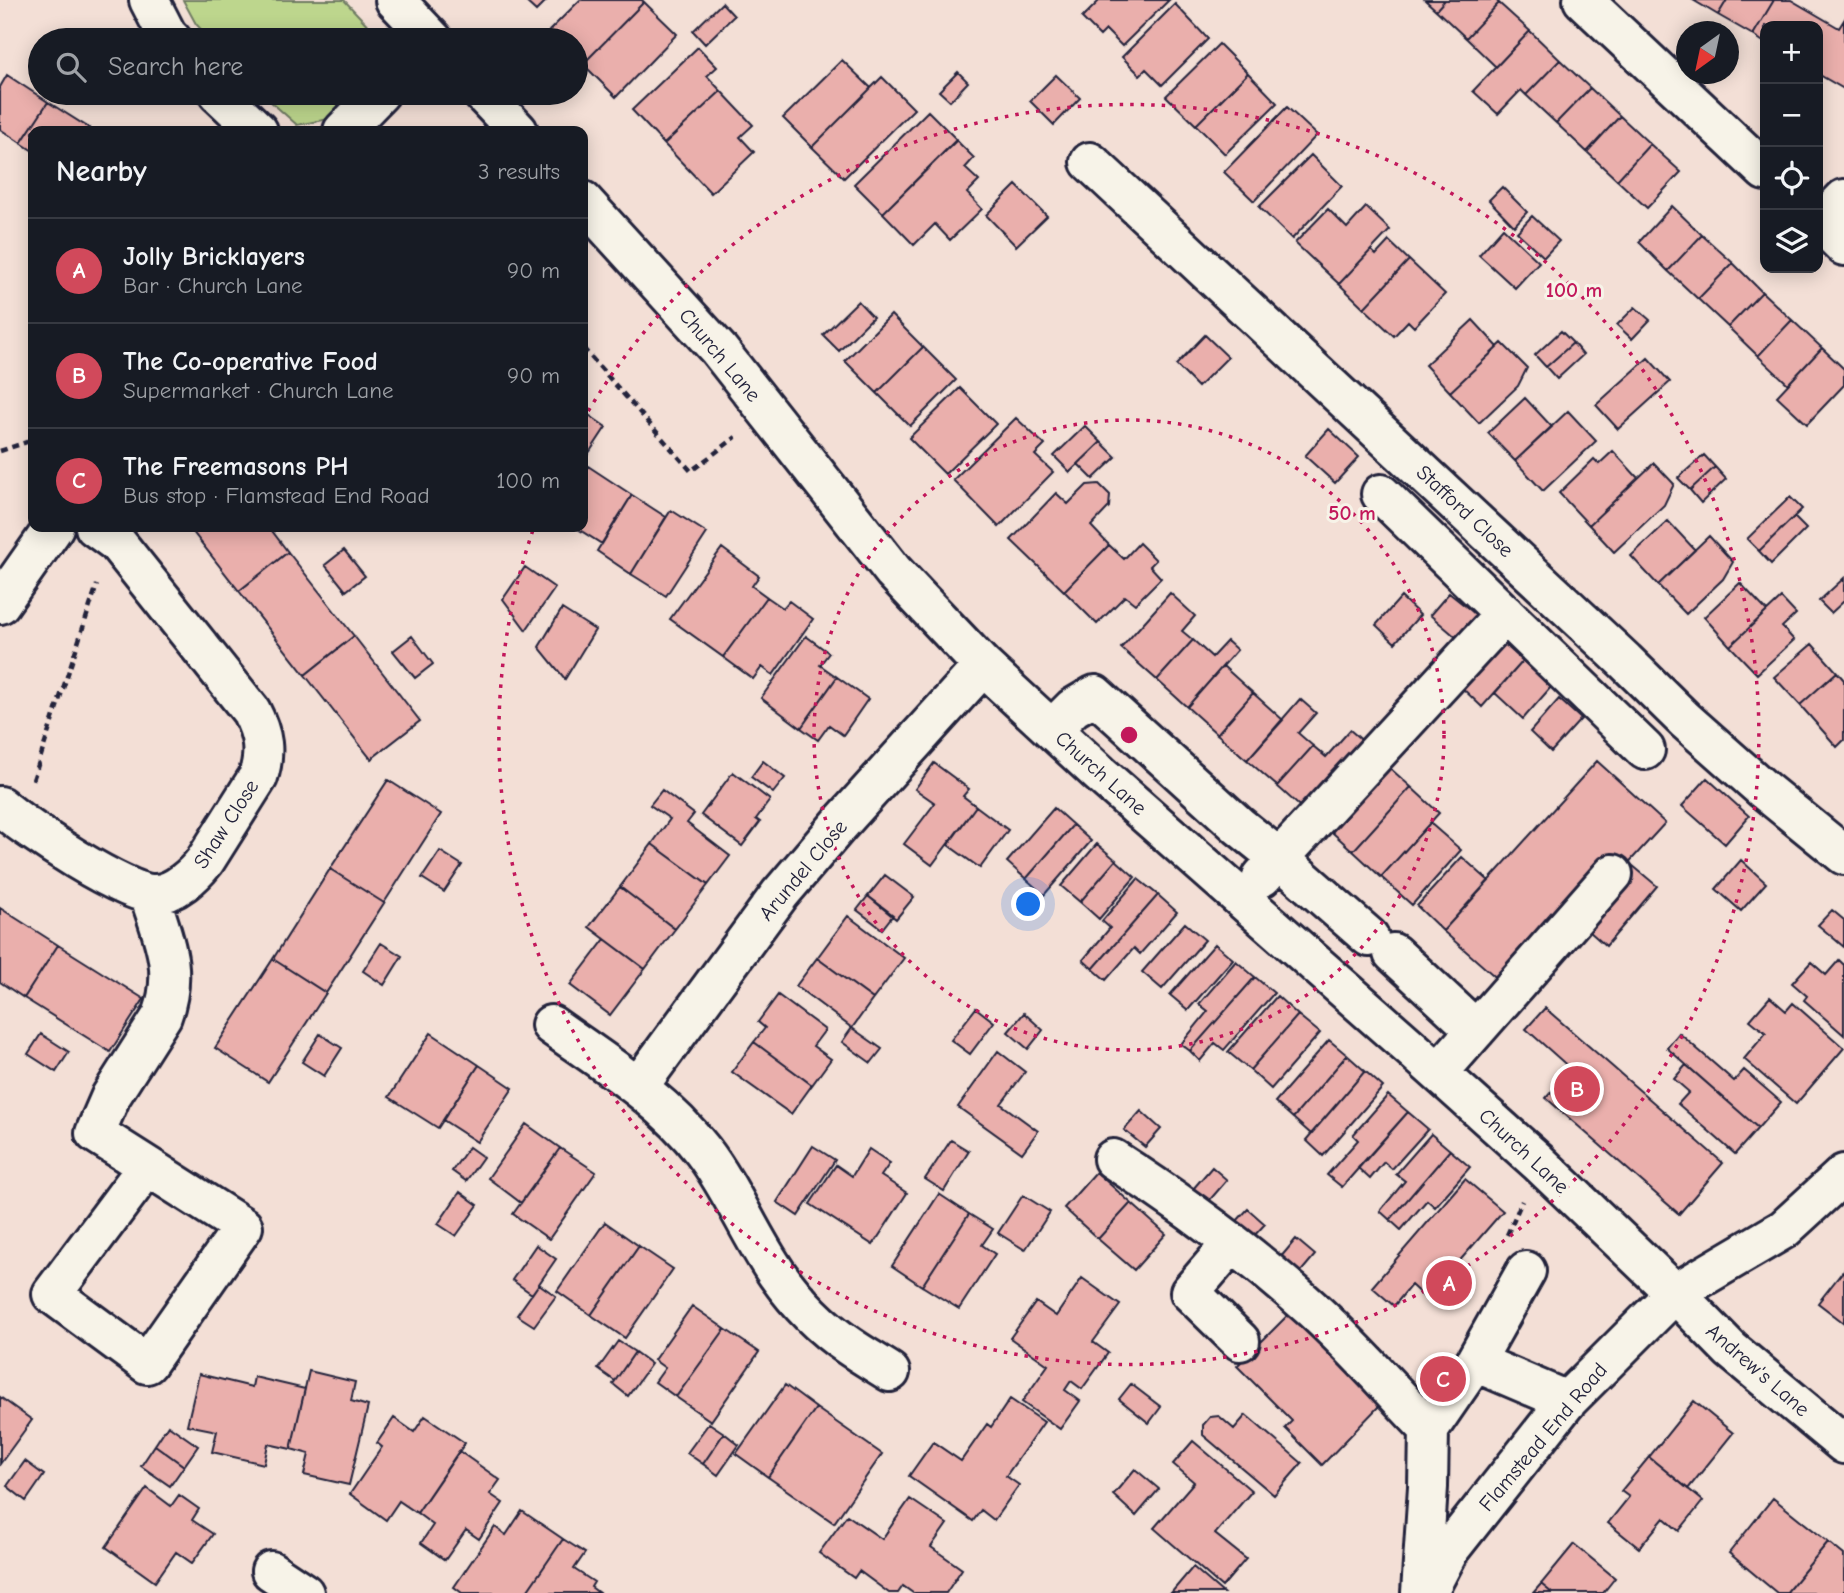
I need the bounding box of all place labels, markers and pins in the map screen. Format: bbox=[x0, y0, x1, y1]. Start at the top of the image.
centre of rings bbox=[1117, 723, 1141, 747]
pin: B bbox=[1554, 1063, 1600, 1115]
pin: A bbox=[1426, 1257, 1472, 1309]
pin: C bbox=[1420, 1353, 1466, 1405]

